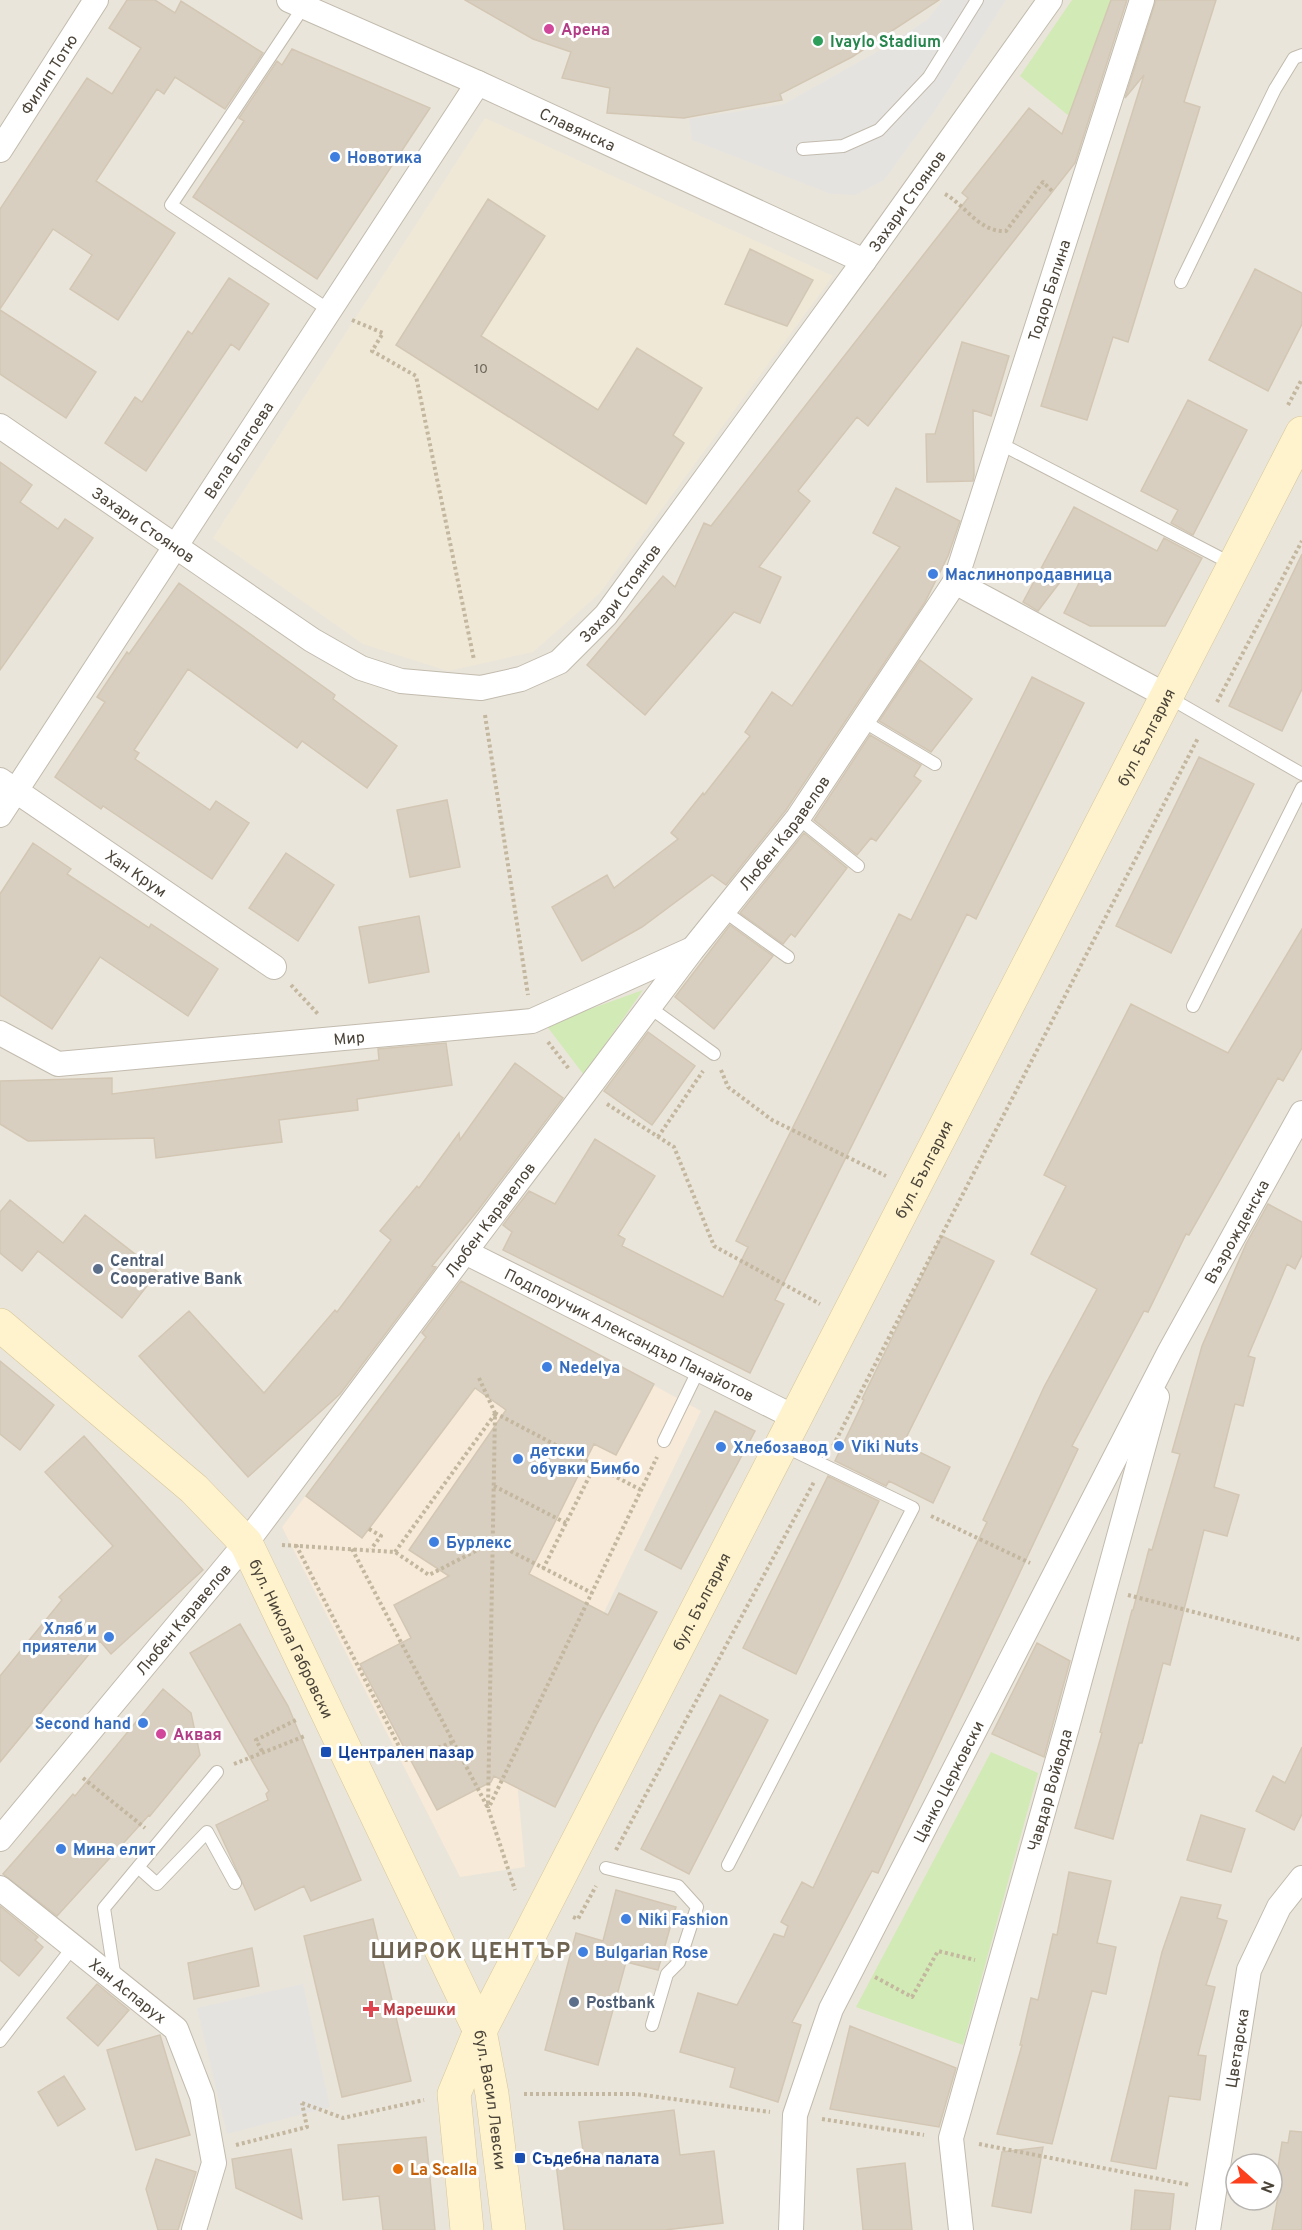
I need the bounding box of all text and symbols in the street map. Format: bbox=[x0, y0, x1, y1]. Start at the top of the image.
place label: Арена bbox=[561, 21, 610, 41]
marker: Арена bbox=[542, 22, 556, 36]
street label: Филип Тотю bbox=[17, 31, 83, 119]
place label: Ivaylo Stadium bbox=[830, 33, 941, 53]
marker: Ivaylo Stadium bbox=[811, 34, 825, 48]
street label: Славянска bbox=[535, 105, 618, 157]
street label: Захари Стоянов bbox=[865, 147, 952, 257]
place label: Новотика bbox=[347, 149, 422, 169]
marker: Новотика bbox=[328, 150, 342, 164]
street label: Тодор Балина bbox=[1025, 237, 1076, 344]
house number: 10 bbox=[474, 361, 488, 378]
street label: Вела Благоева bbox=[201, 399, 279, 504]
street label: Захари Стоянов bbox=[87, 484, 198, 568]
street label: Захари Стоянов bbox=[576, 541, 666, 648]
place label: Маслинопродавница bbox=[945, 566, 1112, 586]
marker: Маслинопродавница bbox=[926, 567, 940, 581]
street label: бул. България bbox=[1114, 685, 1181, 790]
street label: Любен Каравелов bbox=[736, 772, 835, 895]
street label: Хан Крум bbox=[101, 847, 170, 903]
street label: Мир bbox=[333, 1028, 366, 1051]
street label: бул. България bbox=[892, 1118, 959, 1222]
street label: Любен Каравелов bbox=[441, 1159, 541, 1282]
street label: Възрожденска bbox=[1201, 1177, 1275, 1288]
place label: Central Cooperative Bank bbox=[110, 1252, 242, 1290]
marker: Central Cooperative Bank bbox=[91, 1262, 105, 1276]
street label: Подпоручик Александър Панайотов bbox=[500, 1265, 757, 1407]
place label: Nedelya bbox=[559, 1359, 620, 1379]
marker: Nedelya bbox=[540, 1360, 554, 1374]
place label: Viki Nuts bbox=[851, 1438, 919, 1458]
place label: Хлебозавод bbox=[733, 1439, 828, 1459]
marker: Viki Nuts bbox=[832, 1439, 846, 1453]
marker: Хлебозавод bbox=[714, 1440, 728, 1454]
place label: детски обувки Бимбо bbox=[530, 1442, 640, 1480]
marker: детски обувки Бимбо bbox=[511, 1452, 525, 1466]
place label: Бурлекс bbox=[446, 1534, 512, 1554]
marker: Бурлекс bbox=[427, 1535, 441, 1549]
street label: бул. България bbox=[669, 1550, 736, 1655]
street label: бул. Никола Габровски bbox=[243, 1556, 337, 1722]
street label: Любен Каравелов bbox=[132, 1560, 236, 1680]
place label: Хляб и приятели bbox=[22, 1620, 97, 1658]
marker: Хляб и приятели bbox=[102, 1630, 116, 1644]
place label: Second hand bbox=[35, 1715, 131, 1735]
marker: Second hand bbox=[136, 1716, 150, 1730]
street label: Цанко Церковски bbox=[910, 1718, 990, 1847]
place label: Аквая bbox=[173, 1726, 222, 1746]
marker: Аквая bbox=[154, 1727, 168, 1741]
street label: Чавдар Войвода bbox=[1024, 1727, 1078, 1854]
place label: Централен пазар bbox=[338, 1744, 474, 1764]
marker: Централен пазар bbox=[319, 1745, 333, 1759]
place label: Мина елит bbox=[73, 1841, 156, 1861]
marker: Мина елит bbox=[54, 1842, 68, 1856]
place label: Niki Fashion bbox=[638, 1911, 728, 1931]
marker: Niki Fashion bbox=[619, 1912, 633, 1926]
district label: ШИРОК ЦЕНТЪР bbox=[370, 1939, 572, 1966]
place label: Bulgarian Rose bbox=[595, 1944, 708, 1964]
marker: Bulgarian Rose bbox=[576, 1945, 590, 1959]
street label: Хан Аспарух bbox=[84, 1955, 169, 2029]
place label: Postbank bbox=[586, 1994, 655, 2014]
marker: Postbank bbox=[567, 1995, 581, 2009]
place label: Марешки bbox=[383, 2001, 456, 2021]
marker: Марешки bbox=[364, 2002, 378, 2016]
street label: Цветарска bbox=[1223, 2007, 1255, 2090]
street label: бул. Васил Левски bbox=[468, 2029, 509, 2171]
place label: Съдебна палата bbox=[532, 2150, 659, 2170]
marker: Съдебна палата bbox=[513, 2151, 527, 2165]
north arrow bbox=[1224, 2152, 1284, 2212]
place label: La Scalla bbox=[410, 2161, 477, 2181]
marker: La Scalla bbox=[391, 2162, 405, 2176]
text: N bbox=[1255, 2178, 1278, 2196]

